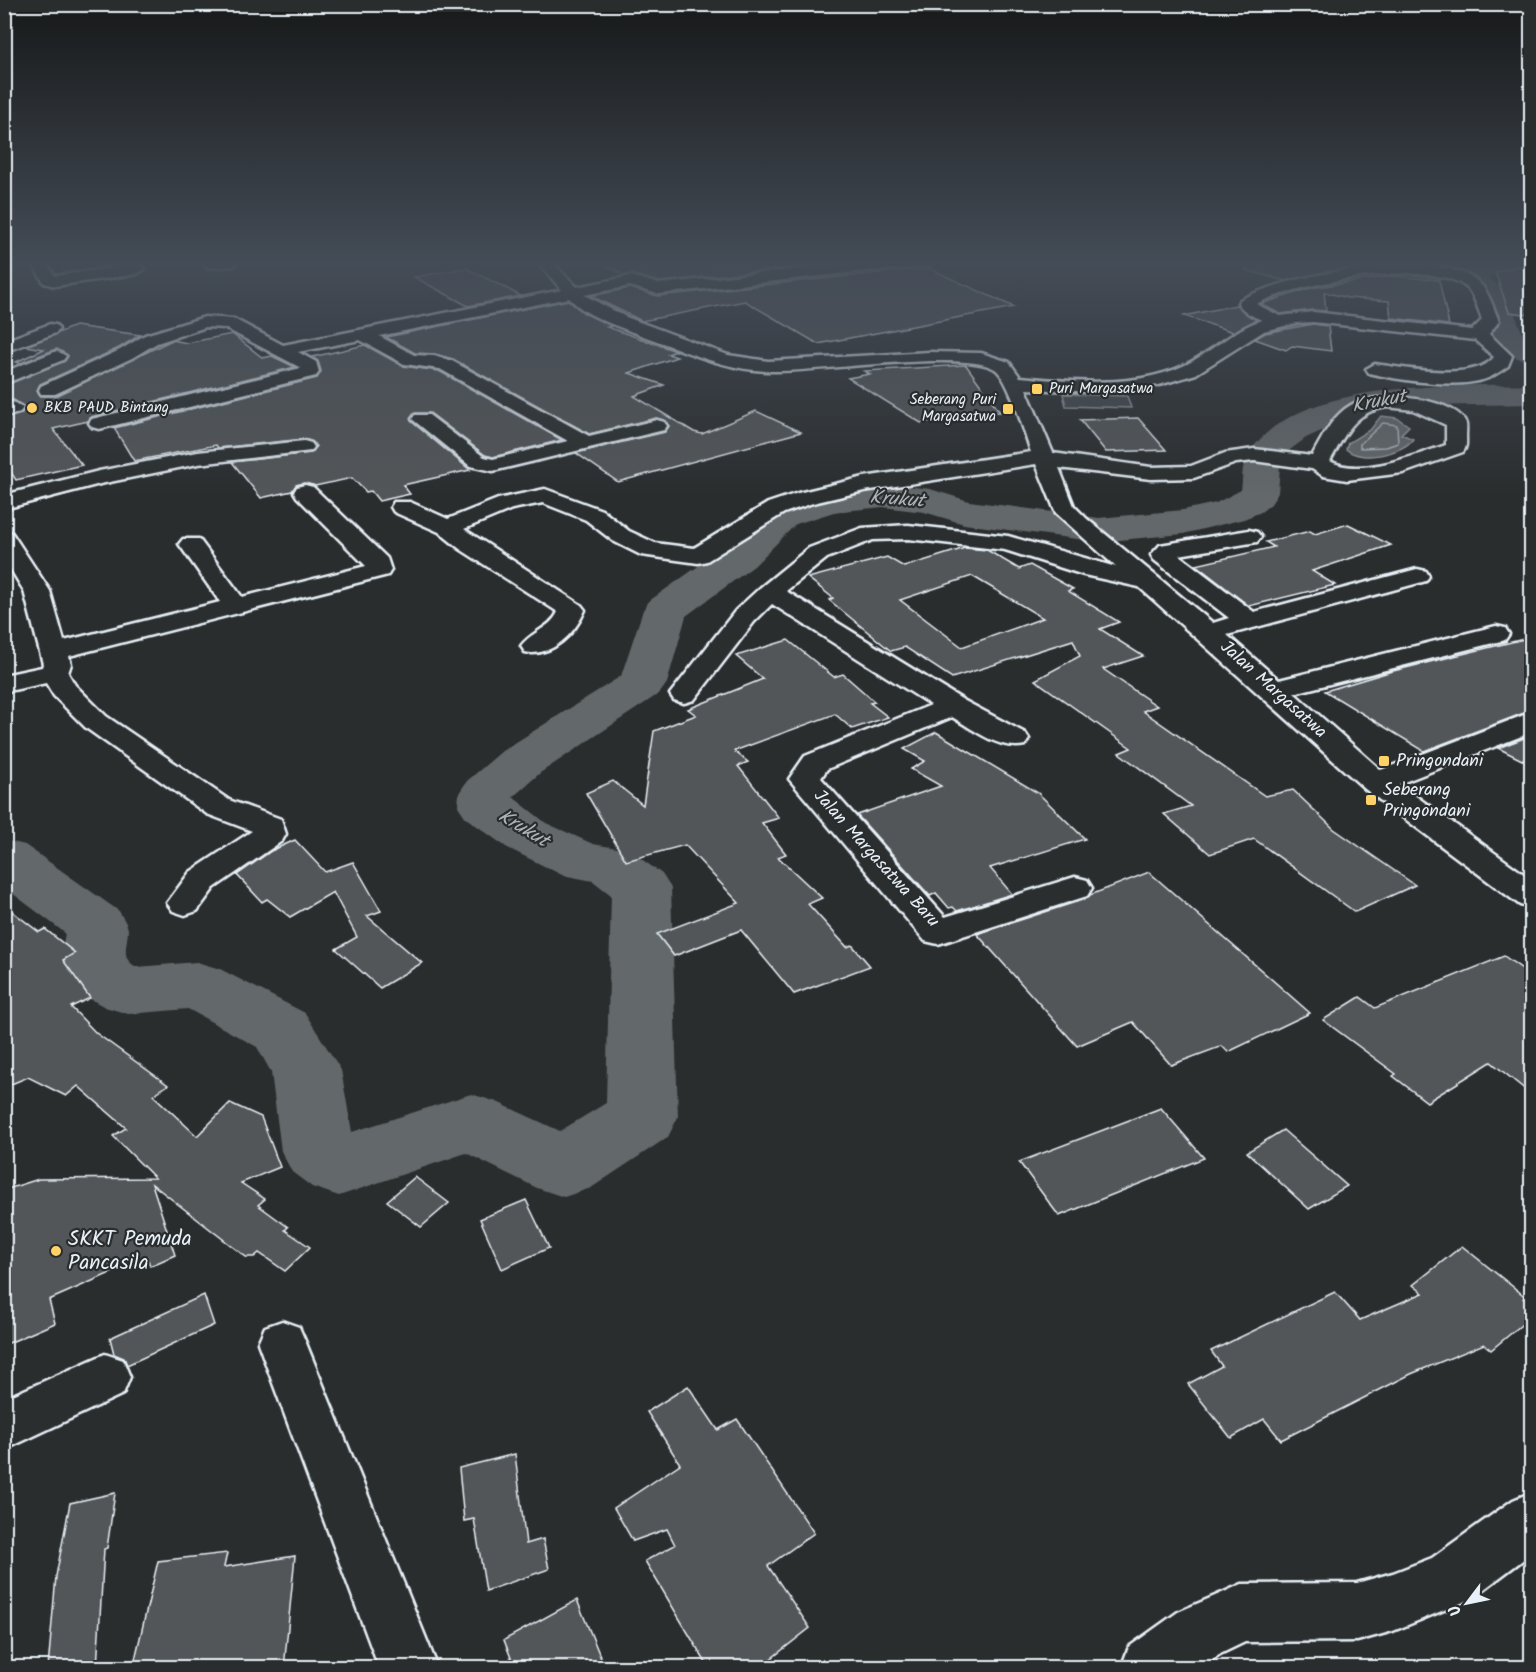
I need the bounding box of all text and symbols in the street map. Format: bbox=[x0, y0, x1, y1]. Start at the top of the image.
place label: Puri Margasatwa bbox=[1049, 377, 1153, 401]
water label: Krukut bbox=[1349, 380, 1412, 423]
marker: Puri Margasatwa bbox=[1030, 382, 1044, 396]
place label: Seberang Puri Margasatwa bbox=[910, 388, 997, 429]
place label: BKB PAUD Bintang bbox=[44, 396, 169, 420]
marker: BKB PAUD Bintang bbox=[25, 401, 39, 415]
marker: Seberang Puri Margasatwa bbox=[1001, 402, 1015, 416]
water label: Krukut bbox=[869, 482, 929, 518]
street label: Jalan Margasatwa bbox=[1213, 634, 1333, 746]
place label: Pringondani bbox=[1396, 747, 1484, 776]
marker: Pringondani bbox=[1377, 754, 1391, 768]
place label: Seberang Pringondani bbox=[1383, 776, 1471, 826]
street label: Jalan Margasatwa Baru bbox=[806, 783, 946, 935]
marker: Seberang Pringondani bbox=[1364, 793, 1378, 807]
water label: Krukut bbox=[491, 801, 558, 859]
place label: SKKT Pemuda Pancasila bbox=[68, 1223, 192, 1280]
marker: SKKT Pemuda Pancasila bbox=[49, 1244, 63, 1258]
north arrow bbox=[1437, 1573, 1497, 1633]
text: U bbox=[1442, 1599, 1469, 1621]

